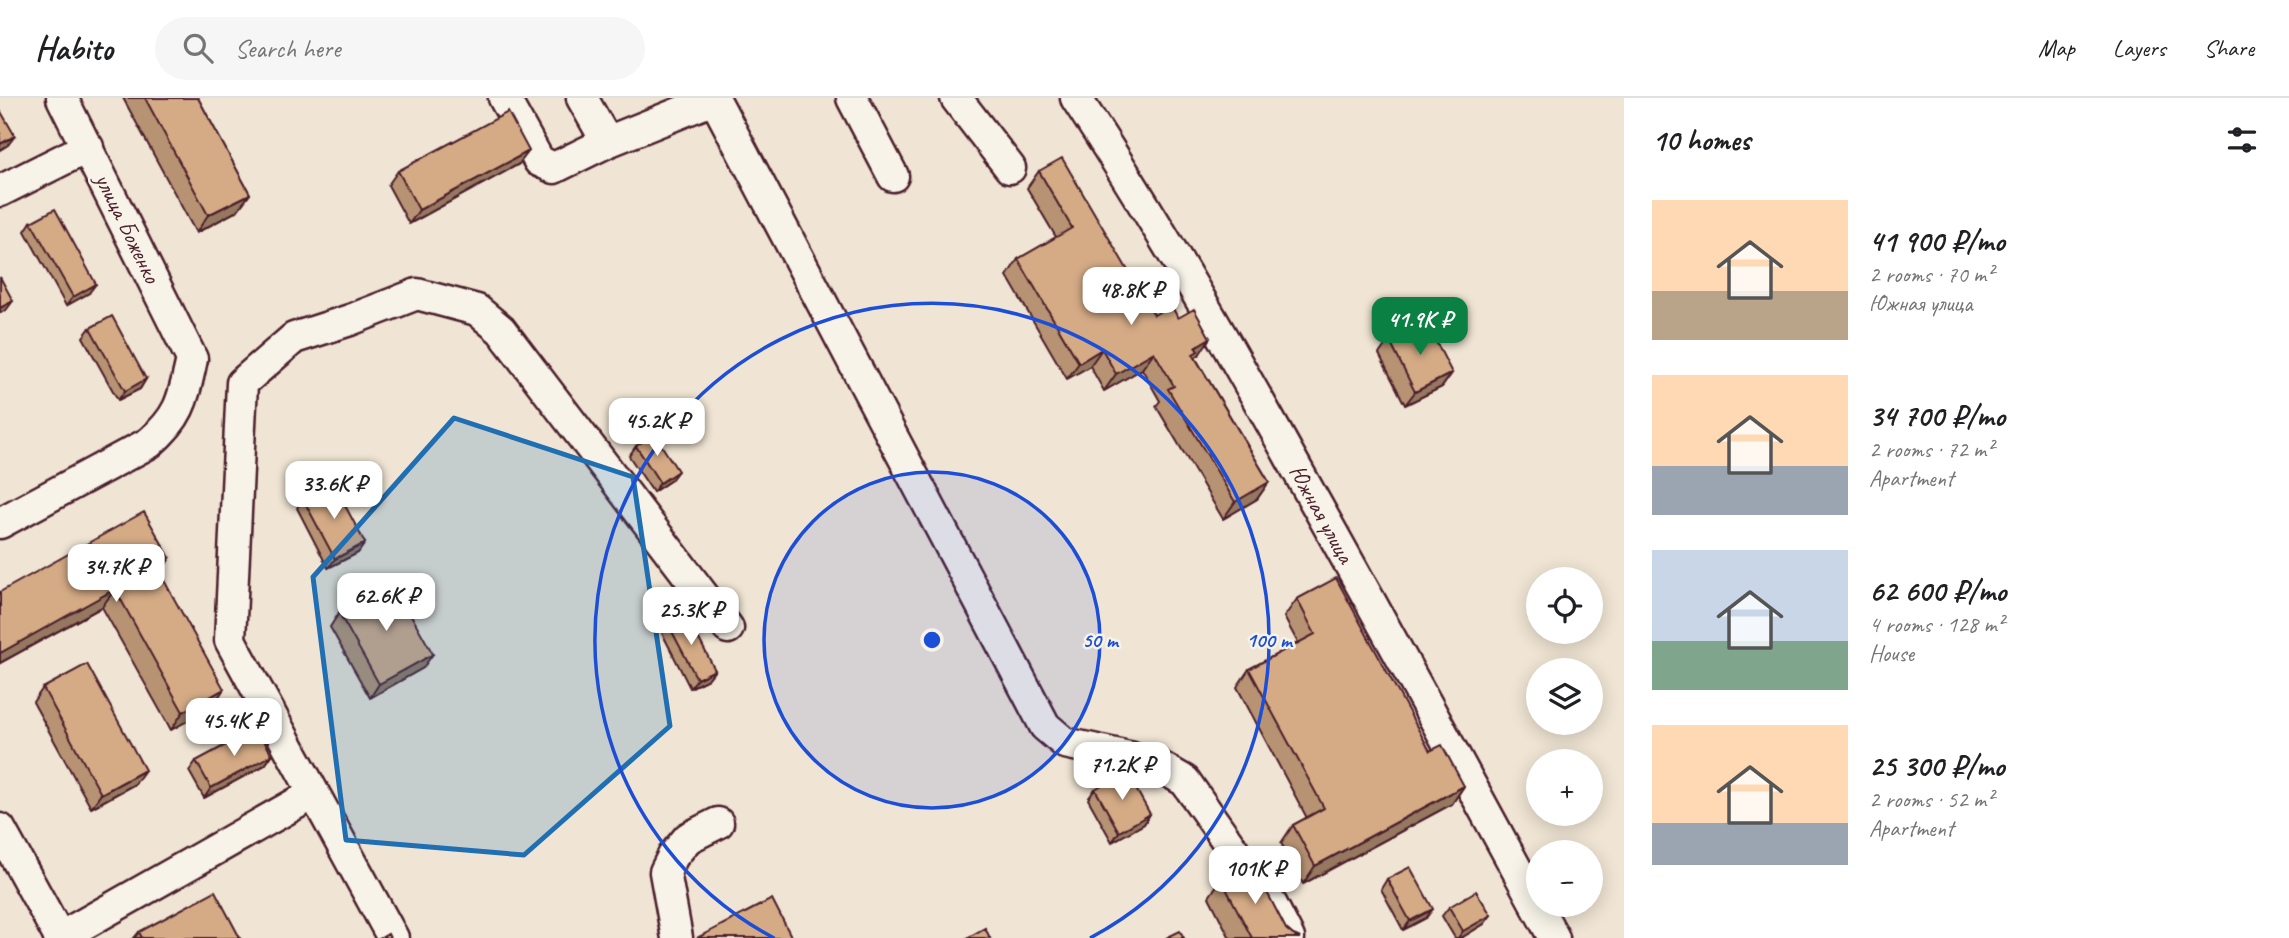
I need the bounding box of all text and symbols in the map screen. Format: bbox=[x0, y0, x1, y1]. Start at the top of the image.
search box bbox=[155, 17, 645, 80]
text: Habito bbox=[35, 27, 113, 69]
icon: search bbox=[179, 29, 217, 67]
text: Search here bbox=[235, 32, 341, 65]
text: Map bbox=[2038, 33, 2075, 63]
text: Layers bbox=[2113, 33, 2166, 63]
text: Share bbox=[2204, 33, 2254, 63]
text: 10 homes bbox=[1652, 121, 1750, 159]
icon: filters bbox=[2223, 121, 2261, 159]
street label: улица Боженко bbox=[88, 166, 168, 289]
text: 41 900 ₽/mo bbox=[1869, 222, 2005, 260]
icon: home bbox=[1708, 228, 1792, 312]
text: 2 rooms · 70 m² bbox=[1869, 260, 1993, 289]
pin: 48.8K ₽ bbox=[1066, 268, 1196, 327]
text: 48.8K ₽ bbox=[1099, 275, 1163, 304]
text: Южная улица bbox=[1869, 289, 1972, 318]
pin: 41.9K ₽ bbox=[1355, 298, 1485, 357]
text: 41.9K ₽ bbox=[1388, 305, 1452, 334]
text: 34 700 ₽/mo bbox=[1869, 397, 2005, 435]
pin: 45.2K ₽ bbox=[592, 398, 722, 458]
icon: home bbox=[1708, 403, 1792, 487]
text: 45.2K ₽ bbox=[625, 406, 689, 435]
text: 2 rooms · 72 m² bbox=[1869, 435, 1993, 464]
street label: Южная улица bbox=[1282, 459, 1362, 569]
pin: 33.6K ₽ bbox=[269, 462, 399, 521]
text: Apartment bbox=[1869, 464, 1954, 493]
text: 33.6K ₽ bbox=[301, 469, 367, 498]
pin: 34.7K ₽ bbox=[51, 545, 181, 604]
text: 34.7K ₽ bbox=[84, 552, 148, 581]
map controls bbox=[1526, 567, 1603, 917]
button: locate bbox=[1526, 567, 1603, 644]
text: 62 600 ₽/mo bbox=[1869, 572, 2006, 610]
pin: 62.6K ₽ bbox=[321, 574, 451, 633]
icon: home bbox=[1708, 578, 1792, 662]
text: 62.6K ₽ bbox=[353, 581, 419, 610]
pin: 25.3K ₽ bbox=[626, 588, 756, 647]
text: 25.3K ₽ bbox=[659, 595, 723, 624]
text: 4 rooms · 128 m² bbox=[1869, 610, 2004, 639]
text: 50 m bbox=[1082, 627, 1120, 653]
text: 100 m bbox=[1246, 627, 1294, 653]
centre of rings bbox=[920, 628, 944, 652]
text: House bbox=[1869, 639, 1914, 668]
button: layers bbox=[1526, 658, 1603, 735]
pin: 45.4K ₽ bbox=[169, 698, 299, 758]
text: 45.4K ₽ bbox=[202, 706, 266, 735]
pin: 71.2K ₽ bbox=[1057, 742, 1187, 802]
text: 25 300 ₽/mo bbox=[1869, 747, 2004, 785]
button: + bbox=[1526, 749, 1603, 826]
text: 71.2K ₽ bbox=[1090, 750, 1154, 779]
icon: home bbox=[1708, 753, 1792, 837]
text: 2 rooms · 52 m² bbox=[1869, 785, 1993, 814]
text: Apartment bbox=[1869, 814, 1954, 843]
button: − bbox=[1526, 840, 1603, 917]
pin: 101K ₽ bbox=[1198, 846, 1312, 906]
text: 101K ₽ bbox=[1225, 854, 1285, 883]

